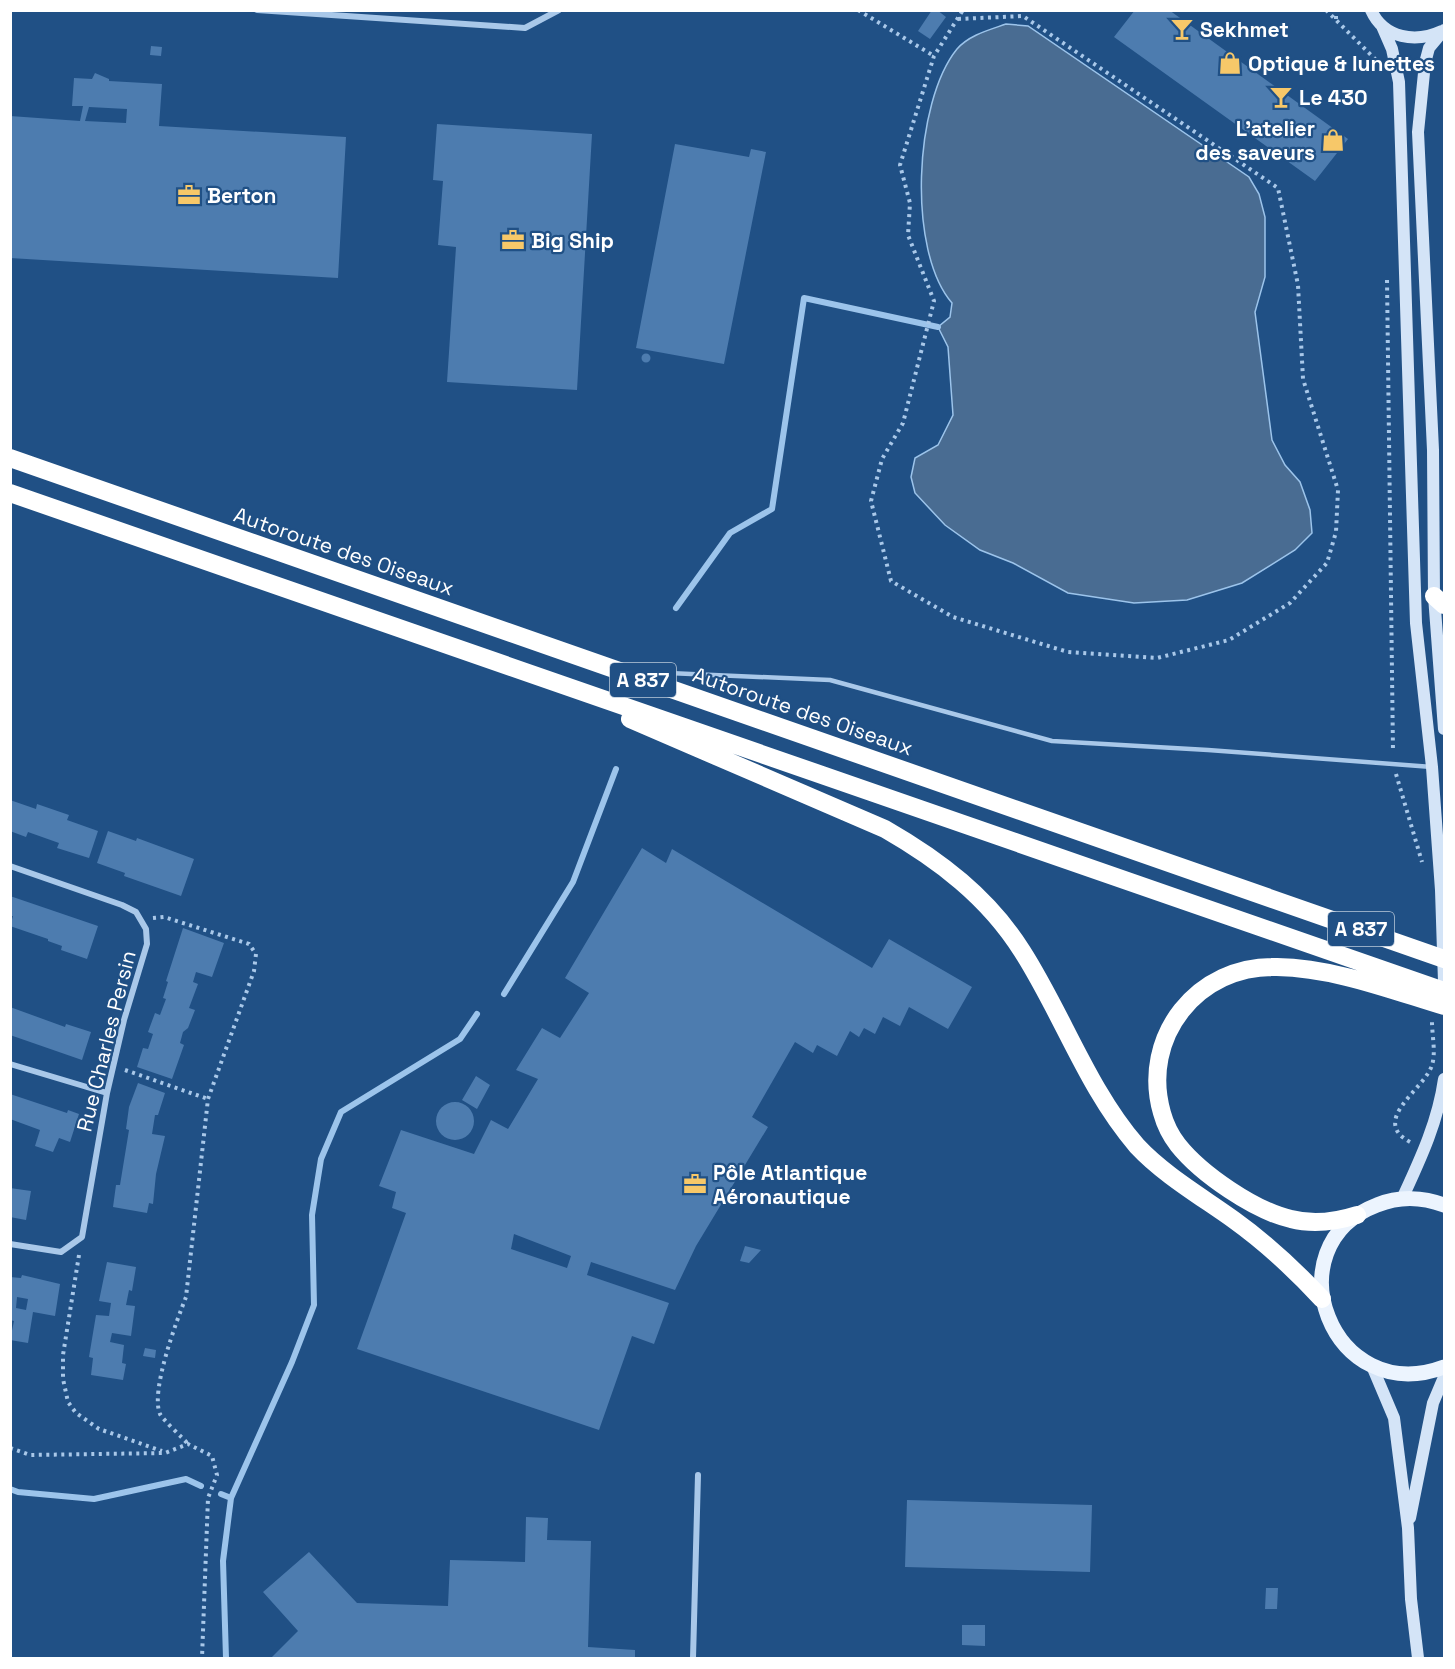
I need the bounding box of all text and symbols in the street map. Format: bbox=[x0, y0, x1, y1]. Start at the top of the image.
bar icon: Sekhmet bbox=[1169, 16, 1195, 42]
place label: Sekhmet bbox=[1200, 16, 1289, 43]
shop icon: Optique & lunettes bbox=[1217, 50, 1243, 76]
place label: Optique & lunettes bbox=[1248, 50, 1435, 77]
bar icon: Le 430 bbox=[1268, 84, 1294, 110]
place label: Le 430 bbox=[1299, 84, 1368, 111]
place label: L'atelier des saveurs bbox=[1195, 115, 1315, 166]
shop icon: L'atelier des saveurs bbox=[1320, 127, 1346, 153]
office icon: Berton bbox=[176, 182, 202, 208]
place label: Berton bbox=[207, 182, 276, 209]
office icon: Big Ship bbox=[500, 227, 526, 253]
place label: Big Ship bbox=[531, 227, 614, 254]
street label: Autoroute des Oiseaux bbox=[230, 501, 458, 601]
street label: Autoroute des Oiseaux bbox=[689, 661, 917, 761]
road number: A 837 bbox=[610, 663, 676, 697]
road number: A 837 bbox=[1328, 912, 1394, 946]
street label: Rue Charles Persin bbox=[70, 948, 142, 1134]
place label: Pôle Atlantique Aéronautique bbox=[713, 1159, 867, 1210]
office icon: Pôle Atlantique Aéronautique bbox=[682, 1171, 708, 1197]

